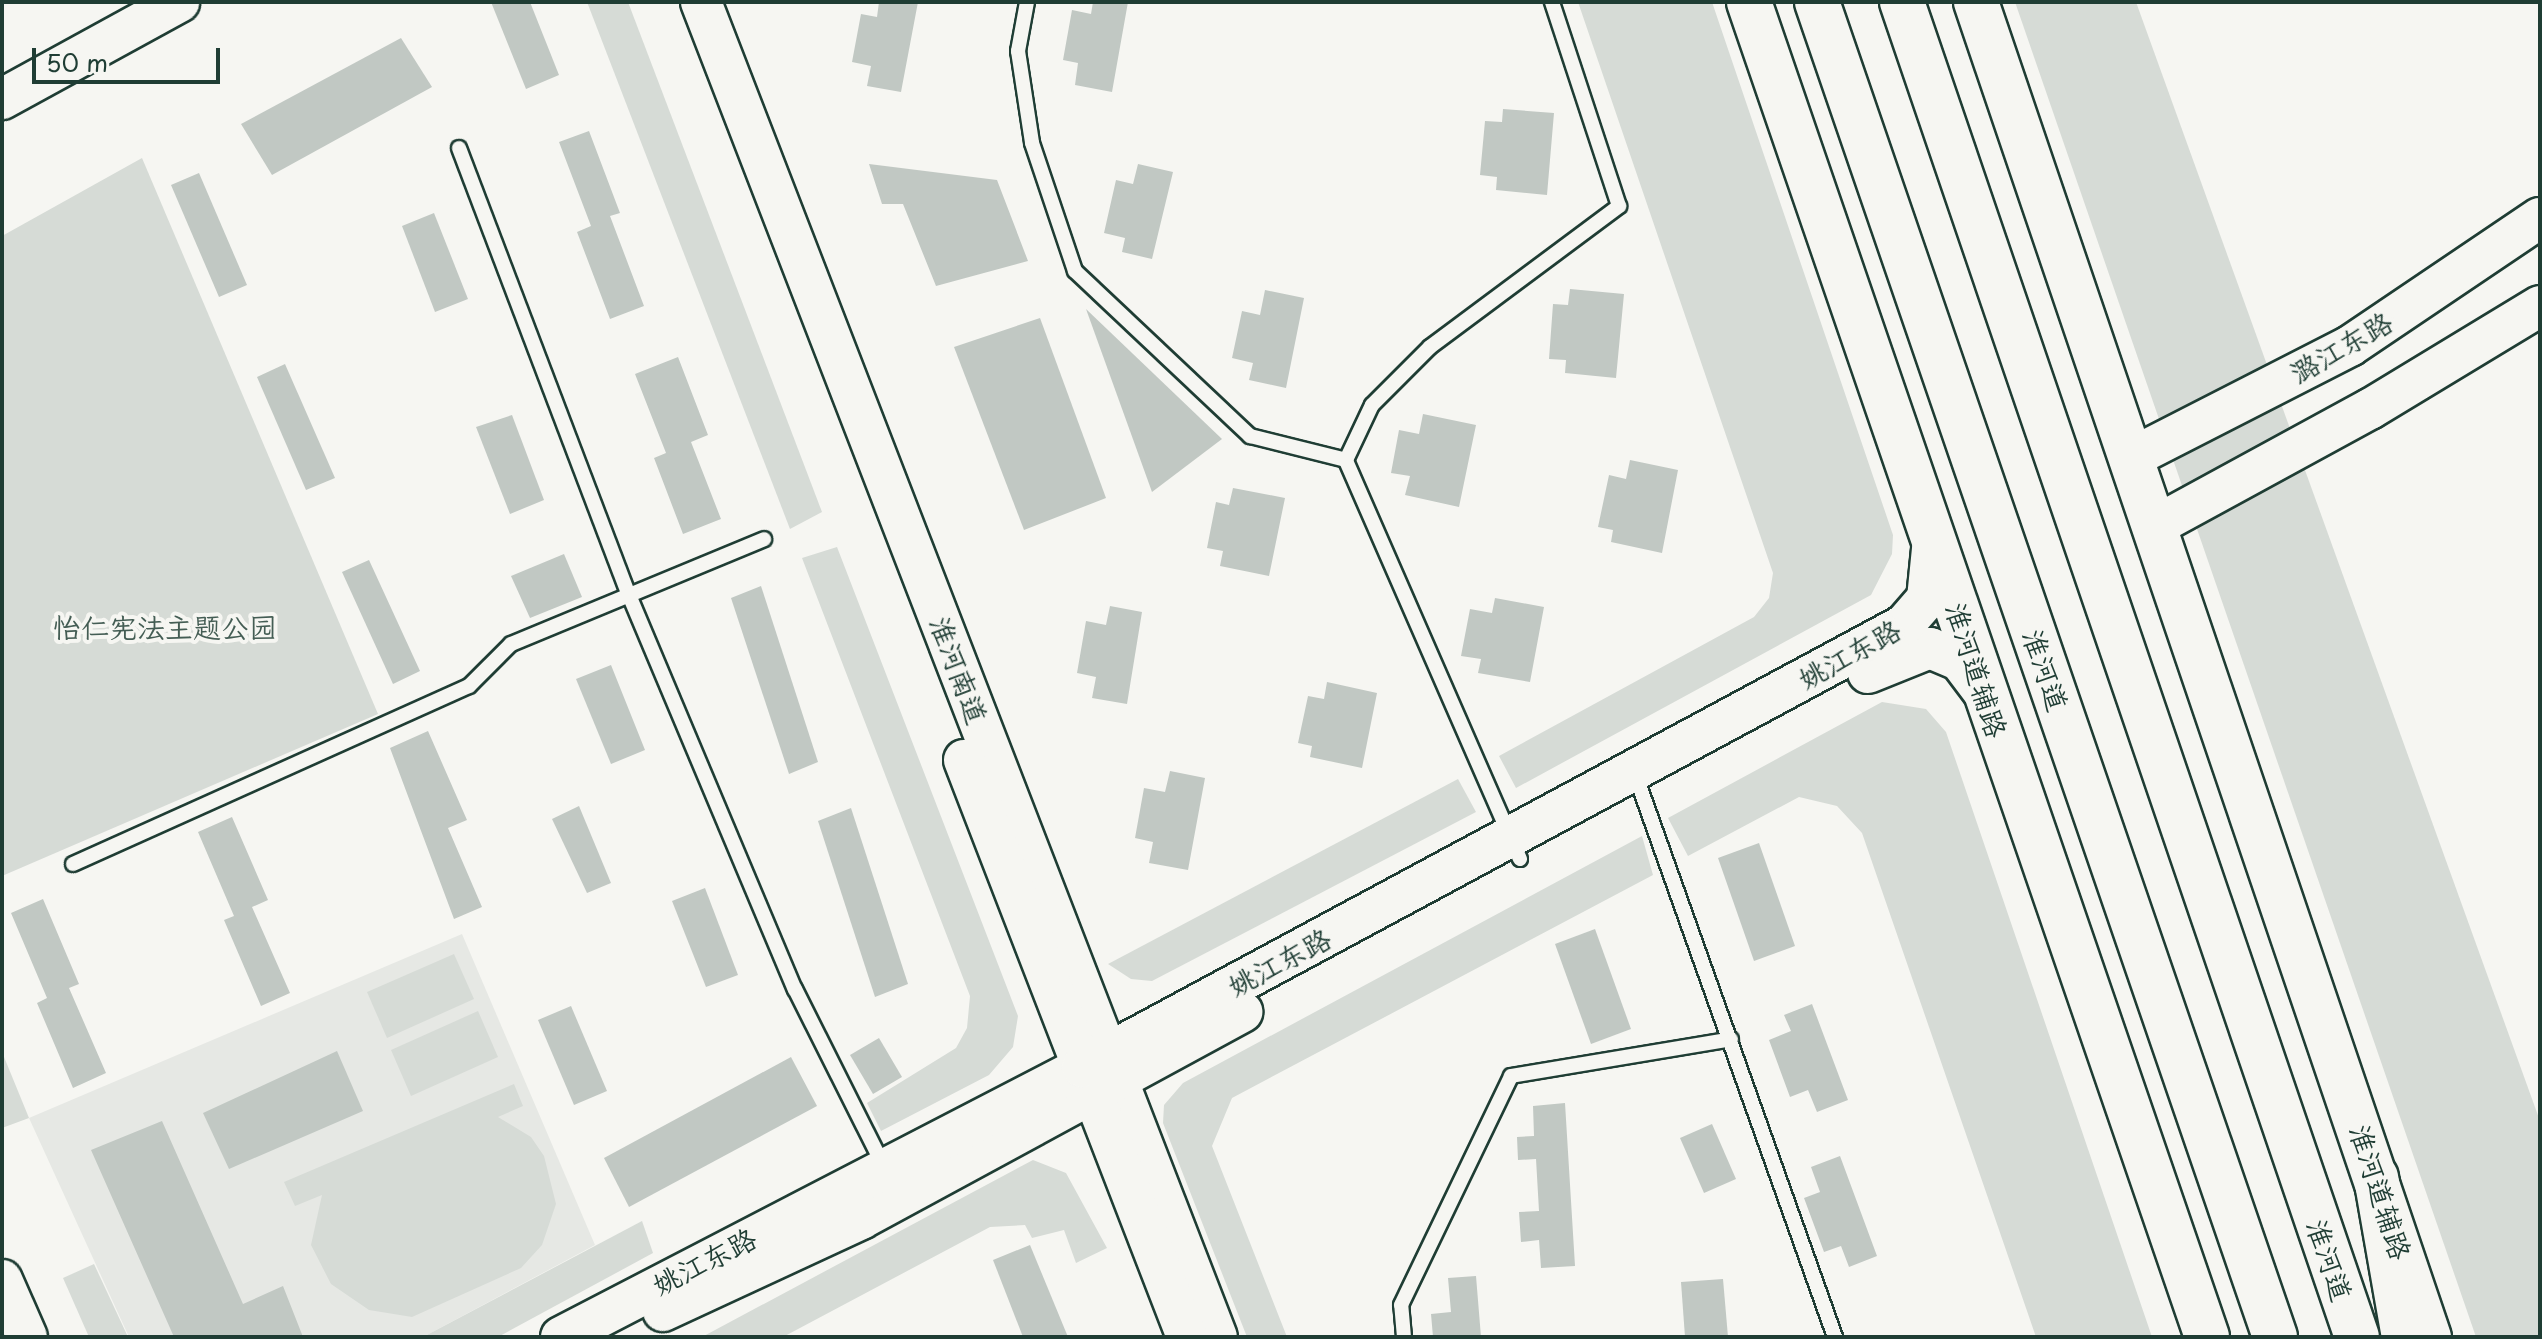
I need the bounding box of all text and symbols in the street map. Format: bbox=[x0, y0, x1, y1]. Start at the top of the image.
scale bar bbox=[36, 32, 224, 82]
text: 50 m bbox=[46, 44, 108, 80]
street label: 潞江东路 bbox=[2284, 304, 2398, 390]
street label: 淮河道辅路 bbox=[1939, 598, 2015, 742]
park label: 怡仁宪法主题公园 bbox=[53, 610, 277, 644]
street label: 淮河南道 bbox=[923, 612, 995, 728]
street label: 姚江东路 bbox=[1792, 612, 1906, 696]
street label: 淮河道 bbox=[2016, 625, 2076, 715]
street label: 姚江东路 bbox=[1222, 921, 1336, 1003]
street label: 淮河道辅路 bbox=[2343, 1120, 2419, 1264]
street label: 淮河道 bbox=[2300, 1215, 2360, 1305]
street label: 姚江东路 bbox=[646, 1221, 762, 1301]

